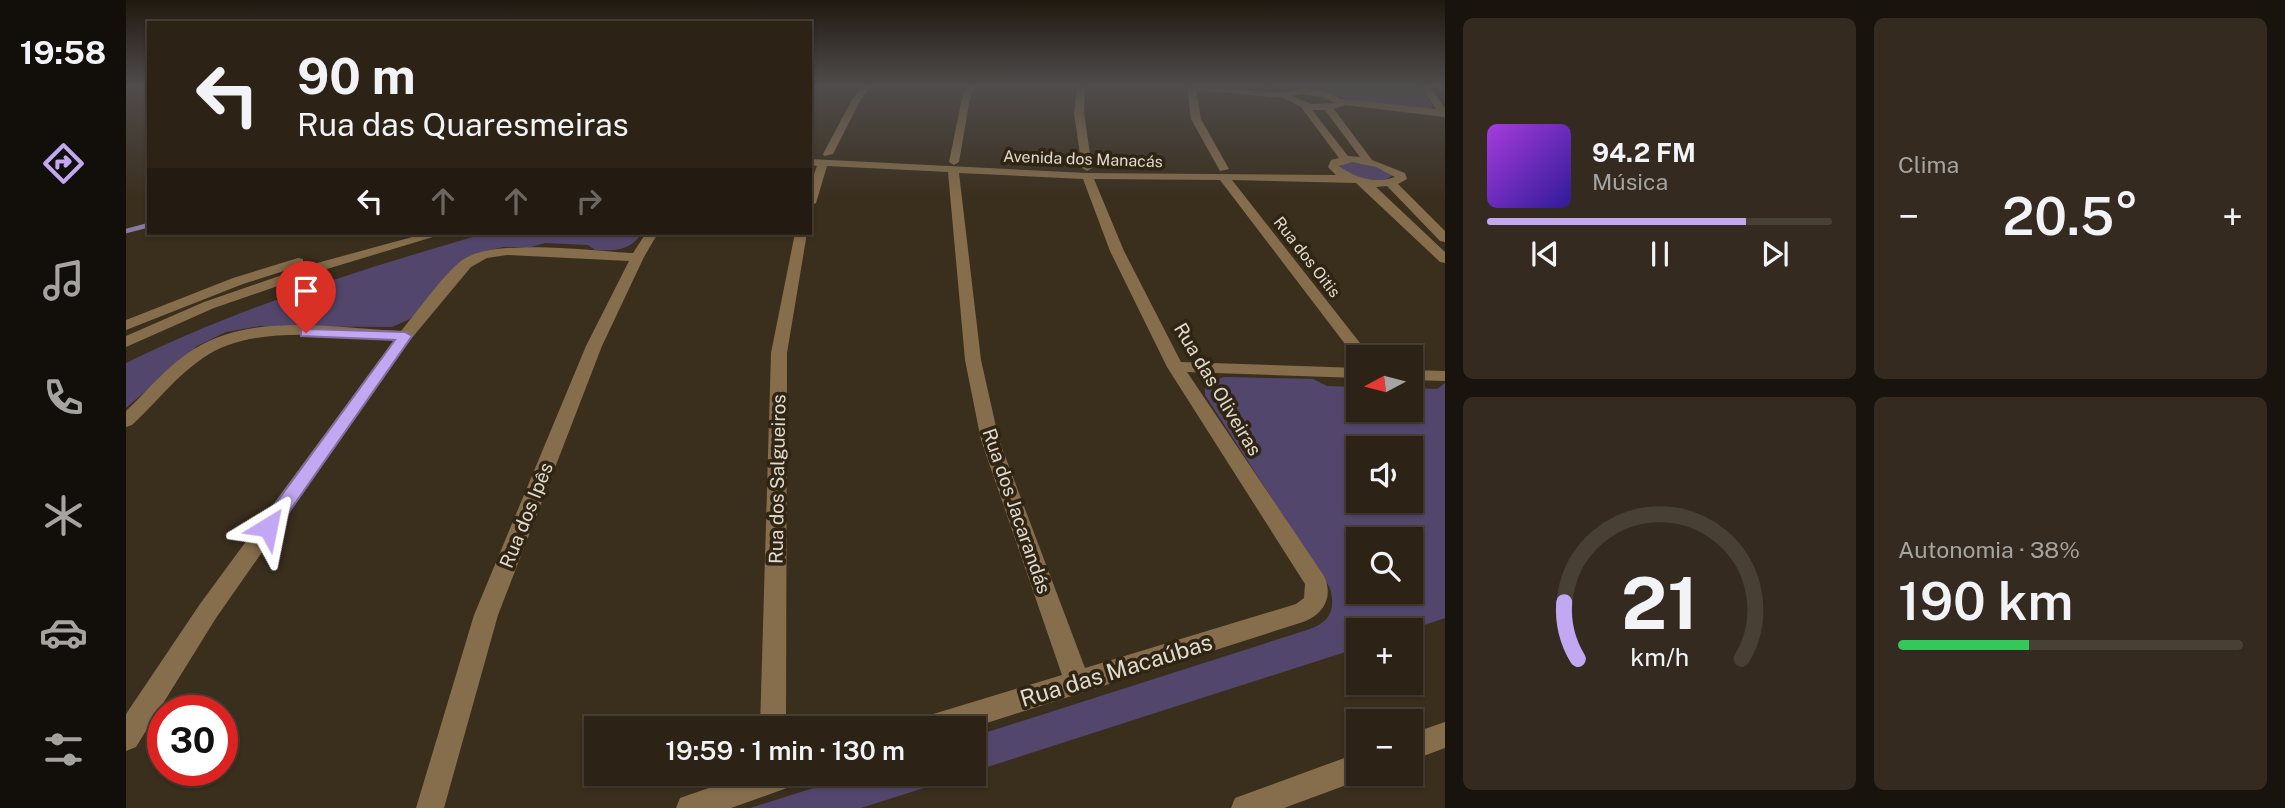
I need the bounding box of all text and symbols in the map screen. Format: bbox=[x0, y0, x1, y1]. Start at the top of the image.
text: 19:58 bbox=[20, 34, 106, 71]
text: 90 m bbox=[297, 47, 416, 105]
icon: left bbox=[182, 49, 273, 140]
text: Rua das Quaresmeiras bbox=[297, 106, 629, 143]
text: 94.2 FM bbox=[1592, 137, 1696, 168]
icon: directions bbox=[39, 139, 88, 188]
street label: Avenida dos Manacás bbox=[1003, 147, 1163, 171]
text: Clima bbox=[1898, 151, 1959, 178]
text: Música bbox=[1592, 168, 1668, 195]
icon: left bbox=[351, 182, 389, 220]
icon: ahead bbox=[424, 182, 462, 220]
icon: ahead bbox=[497, 182, 535, 220]
icon: right bbox=[570, 182, 608, 220]
text: 20.5° bbox=[2002, 186, 2139, 247]
text: − bbox=[1898, 194, 1919, 239]
text: + bbox=[2222, 194, 2243, 239]
street label: Rua dos Oitis bbox=[1270, 213, 1344, 301]
icon: previous bbox=[1526, 235, 1564, 273]
icon: pause bbox=[1641, 235, 1679, 273]
icon: next bbox=[1756, 235, 1794, 273]
icon: music bbox=[39, 256, 88, 305]
pin bbox=[276, 261, 336, 333]
icon: arrive bbox=[287, 272, 325, 310]
street label: Rua das Oliveiras bbox=[1170, 319, 1266, 459]
north arrow bbox=[1346, 345, 1423, 422]
map controls bbox=[1346, 345, 1423, 786]
icon: phone bbox=[39, 373, 88, 422]
street label: Rua dos Salgueiros bbox=[765, 394, 789, 564]
street label: Rua dos Jacarandás bbox=[978, 425, 1056, 597]
button: sound bbox=[1346, 436, 1423, 513]
street label: Rua dos Ipês bbox=[495, 459, 557, 571]
position arrow bbox=[231, 490, 305, 564]
icon: climate bbox=[39, 491, 88, 540]
button: search bbox=[1346, 527, 1423, 604]
text: Autonomia · 38% bbox=[1898, 536, 2080, 563]
text: 21 bbox=[1621, 561, 1698, 646]
text: 190 km bbox=[1898, 571, 2073, 632]
icon: car bbox=[39, 608, 88, 657]
button: + bbox=[1346, 618, 1423, 695]
street label: Rua das Macaúbas bbox=[1017, 628, 1215, 712]
text: km/h bbox=[1630, 642, 1689, 672]
speed limit sign: 30 bbox=[147, 695, 238, 786]
button: − bbox=[1346, 709, 1423, 786]
icon: filters bbox=[39, 725, 88, 774]
text: 19:59 · 1 min · 130 m bbox=[665, 735, 905, 766]

